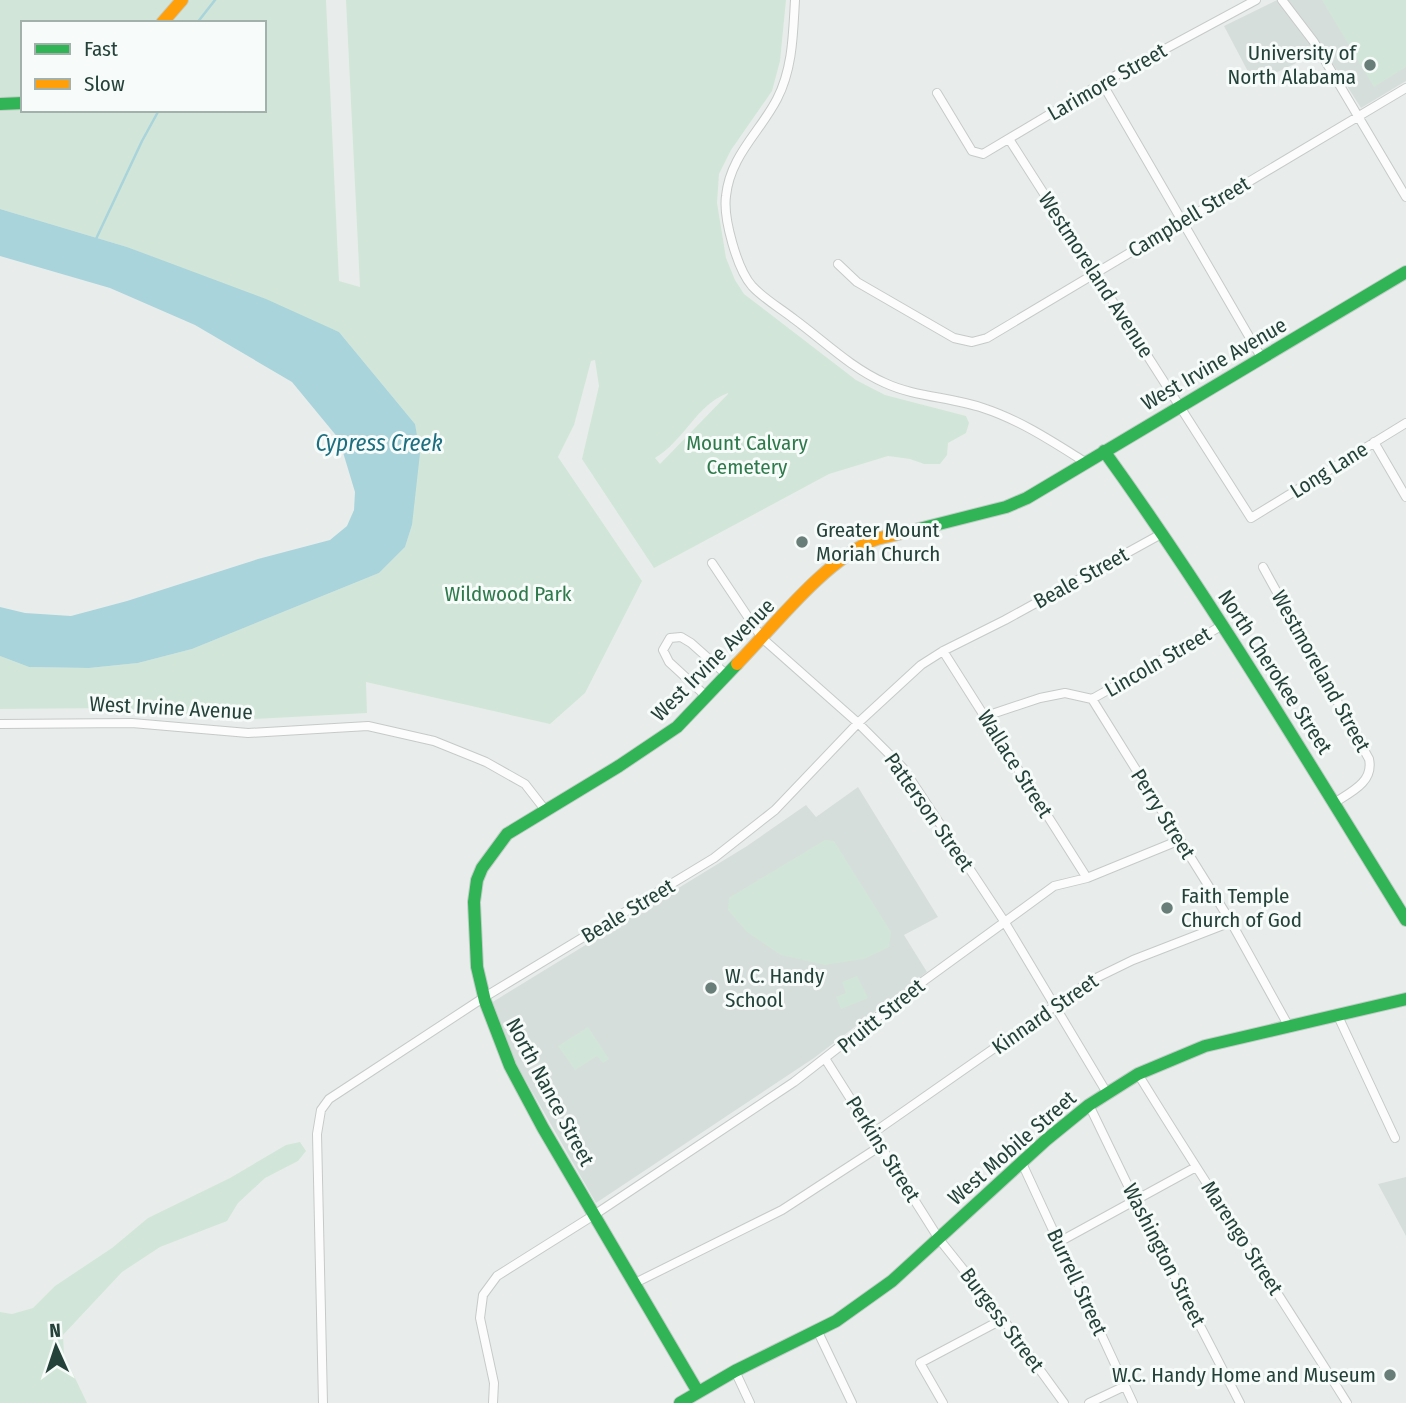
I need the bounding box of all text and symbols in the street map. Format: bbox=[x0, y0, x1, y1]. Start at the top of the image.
legend bbox=[21, 21, 266, 112]
text: Fast bbox=[84, 36, 118, 62]
street label: Larimore Street bbox=[1043, 37, 1171, 126]
place label: University of North Alabama bbox=[1228, 40, 1358, 90]
marker: University of North Alabama bbox=[1362, 57, 1378, 73]
text: Slow bbox=[84, 71, 125, 97]
street label: Campbell Street bbox=[1123, 170, 1255, 263]
street label: Westmoreland Avenue bbox=[1033, 187, 1159, 363]
street label: West Irvine Avenue bbox=[1137, 312, 1291, 416]
water label: Cypress Creek bbox=[315, 429, 443, 457]
park label: Mount Calvary Cemetery bbox=[686, 430, 808, 480]
street label: Long Lane bbox=[1285, 436, 1373, 504]
place label: Greater Mount Moriah Church bbox=[816, 517, 940, 567]
marker: Greater Mount Moriah Church bbox=[794, 534, 810, 550]
street label: Beale Street bbox=[1029, 541, 1133, 615]
park label: Wildwood Park bbox=[444, 581, 572, 607]
street label: North Cherokee Street bbox=[1212, 585, 1338, 759]
street label: Westmoreland Street bbox=[1266, 586, 1376, 756]
street label: West Irvine Avenue bbox=[646, 593, 780, 727]
street label: Lincoln Street bbox=[1100, 621, 1216, 703]
street label: West Irvine Avenue bbox=[89, 691, 253, 725]
street label: Wallace Street bbox=[972, 705, 1058, 823]
street label: Patterson Street bbox=[879, 748, 979, 876]
street label: Perry Street bbox=[1125, 764, 1201, 864]
street label: Beale Street bbox=[577, 873, 679, 949]
place label: Faith Temple Church of God bbox=[1181, 883, 1302, 933]
marker: Faith Temple Church of God bbox=[1159, 900, 1175, 916]
place label: W. C. Handy School bbox=[725, 963, 825, 1013]
street label: Kinnard Street bbox=[987, 968, 1103, 1060]
street label: Pruitt Street bbox=[832, 973, 930, 1059]
marker: W. C. Handy School bbox=[703, 980, 719, 996]
street label: North Nance Street bbox=[500, 1014, 600, 1170]
street label: West Mobile Street bbox=[943, 1085, 1082, 1211]
street label: Perkins Street bbox=[840, 1091, 926, 1207]
street label: Marengo Street bbox=[1196, 1176, 1289, 1300]
street label: Washington Street bbox=[1117, 1179, 1211, 1331]
street label: Burrell Street bbox=[1041, 1225, 1113, 1340]
street label: Burgess Street bbox=[954, 1263, 1050, 1377]
north arrow bbox=[21, 1312, 91, 1382]
text: N bbox=[49, 1319, 61, 1342]
place label: W.C. Handy Home and Museum bbox=[1112, 1362, 1376, 1388]
marker: W.C. Handy Home and Museum bbox=[1382, 1367, 1398, 1383]

